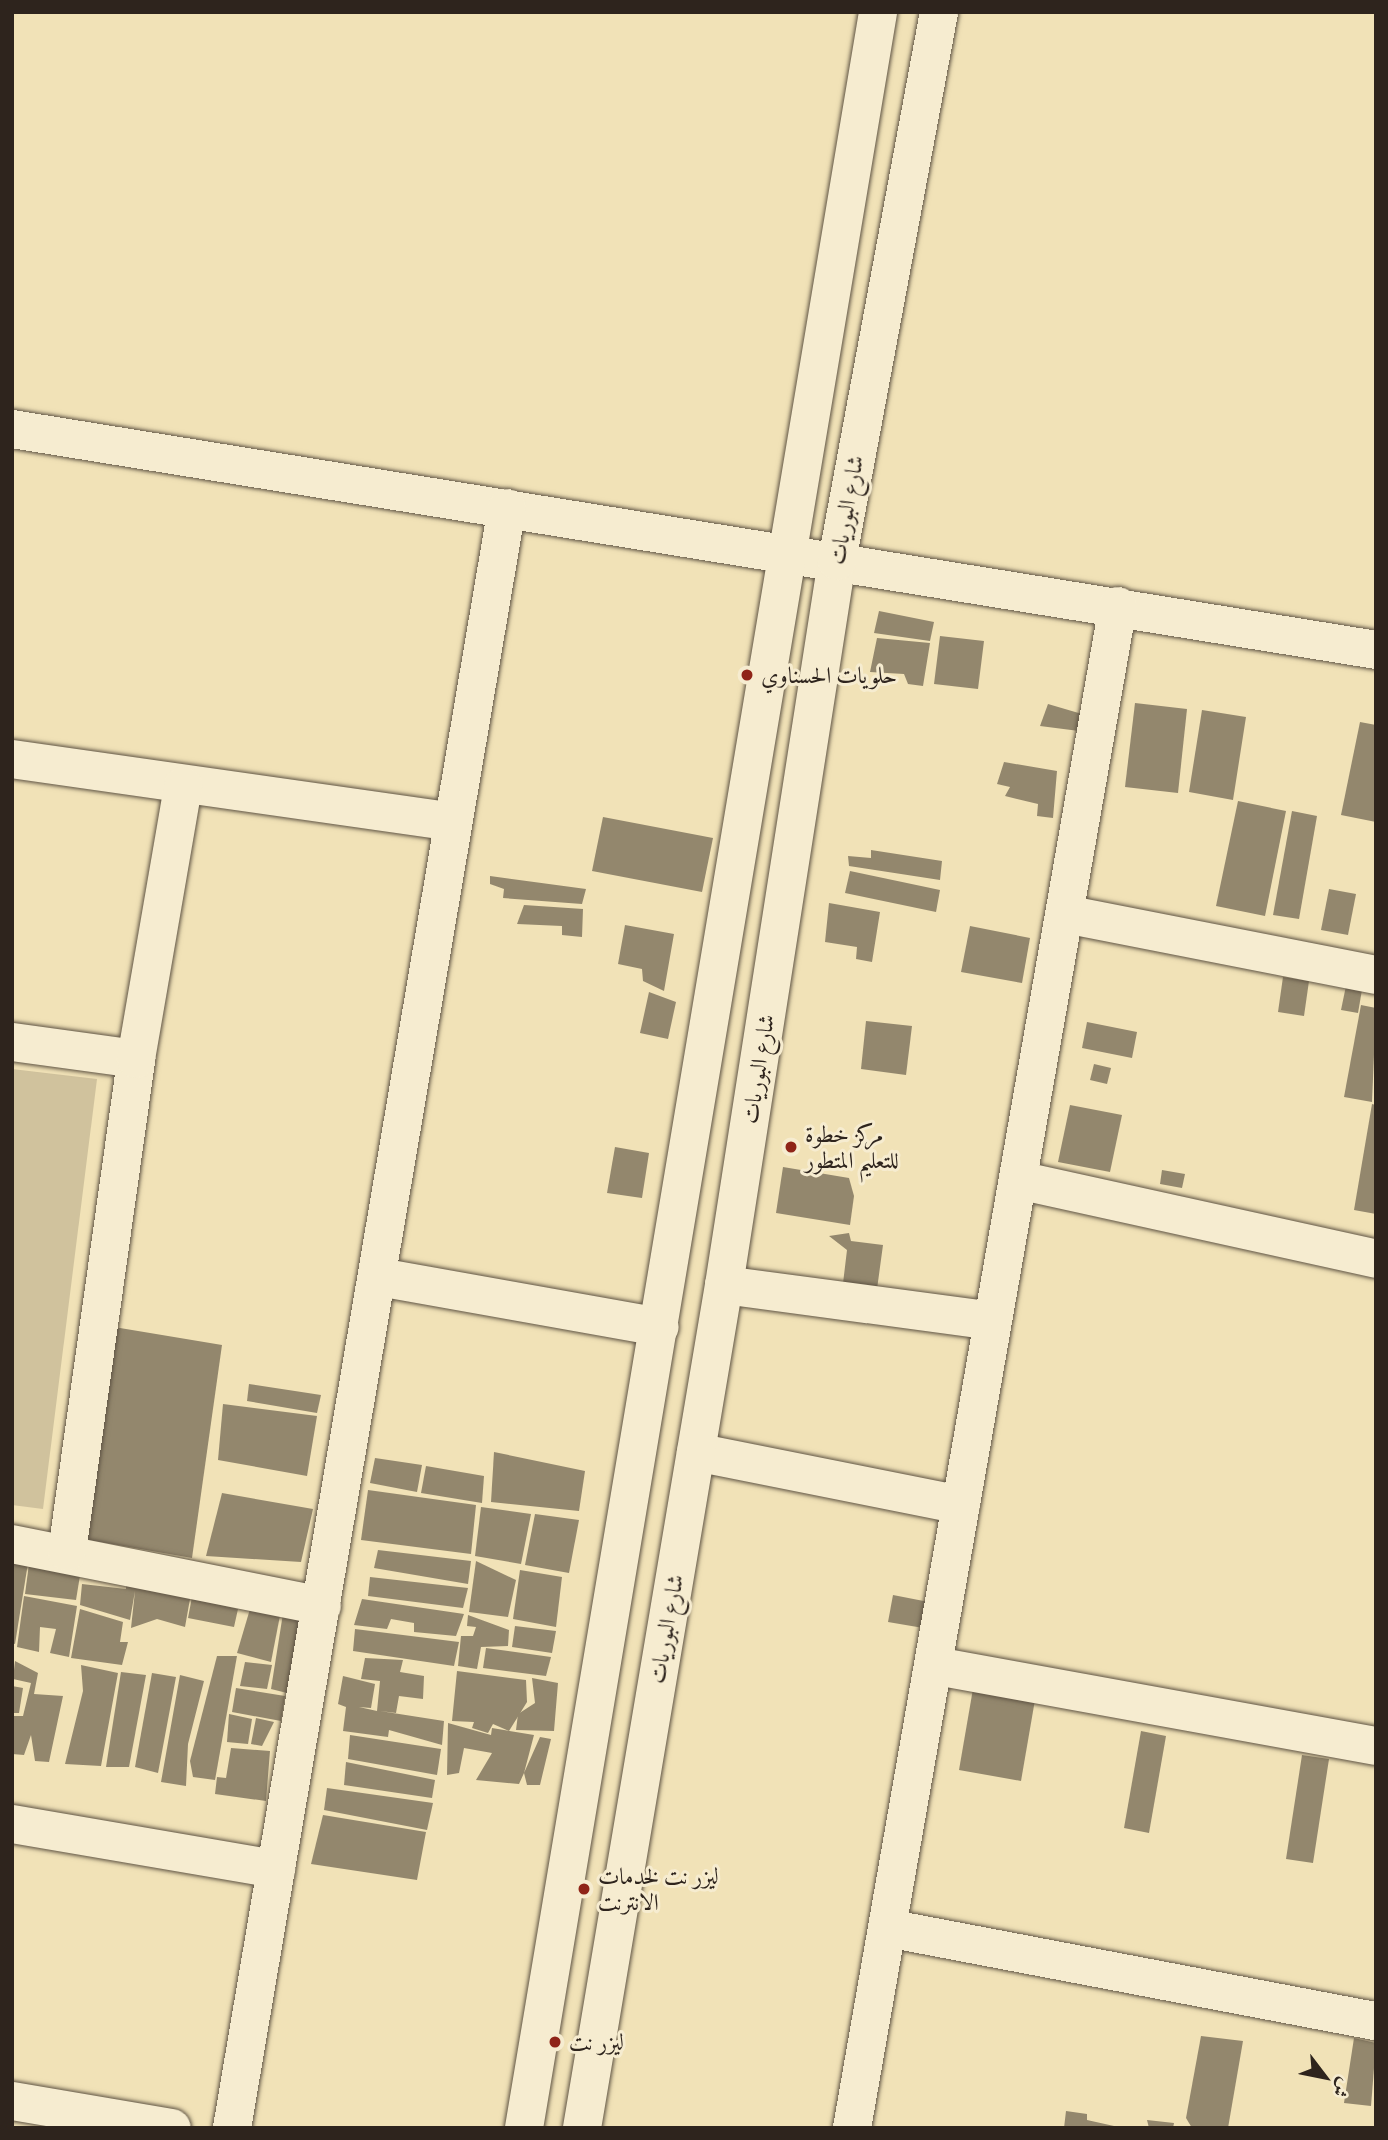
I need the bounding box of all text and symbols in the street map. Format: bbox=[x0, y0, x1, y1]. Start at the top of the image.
street label: شارع البوريات bbox=[823, 453, 869, 567]
place label: حلويات الحسناوي bbox=[761, 661, 897, 689]
marker: حلويات الحسناوي bbox=[739, 667, 755, 683]
street label: شارع البوريات bbox=[736, 1012, 780, 1126]
place label: مركز خطوة للتعليم المتطور bbox=[805, 1120, 899, 1174]
marker: مركز خطوة للتعليم المتطور bbox=[783, 1139, 799, 1155]
street label: شارع البوريات bbox=[643, 1572, 689, 1686]
place label: ليزر نت لخدمات الانترنت bbox=[598, 1862, 719, 1916]
marker: ليزر نت لخدمات الانترنت bbox=[576, 1881, 592, 1897]
place label: ليزر نت bbox=[569, 2028, 624, 2056]
marker: ليزر نت bbox=[547, 2034, 563, 2050]
north arrow bbox=[1290, 2042, 1360, 2112]
text: ش bbox=[1326, 2073, 1360, 2104]

